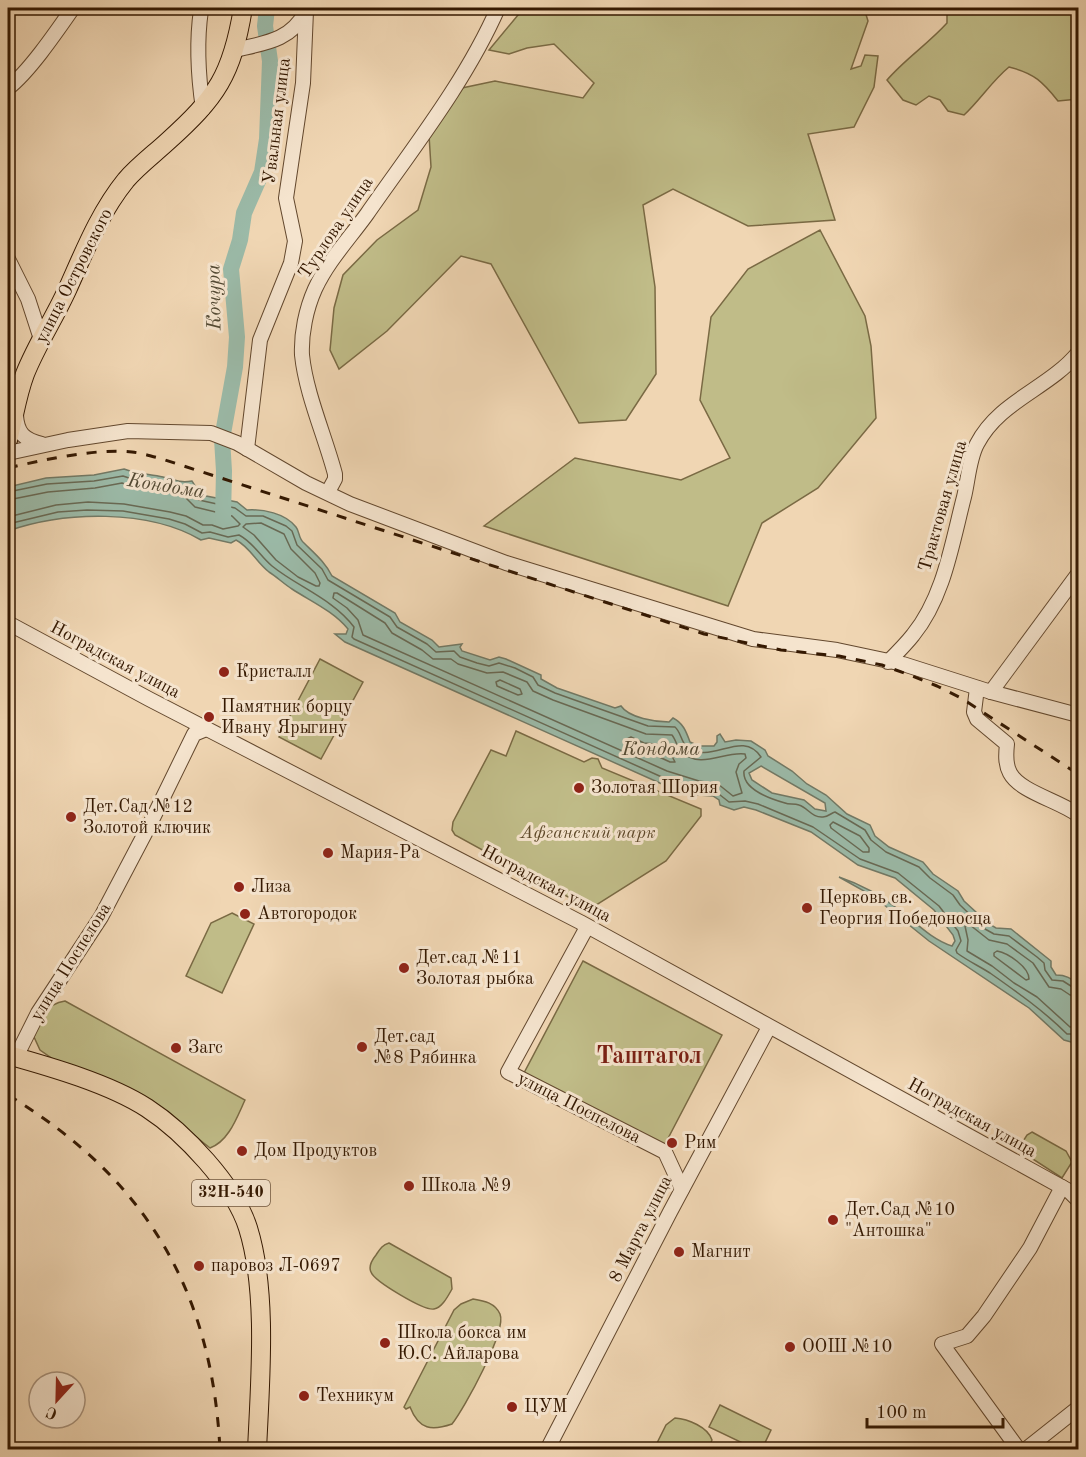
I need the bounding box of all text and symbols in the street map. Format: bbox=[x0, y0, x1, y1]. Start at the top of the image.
street label: Увальная улица bbox=[260, 57, 294, 185]
street label: Турлова улица bbox=[295, 174, 377, 282]
street label: улица Островского bbox=[32, 206, 116, 346]
water label: Кочура bbox=[204, 264, 226, 331]
street label: Трактовая улица bbox=[916, 438, 970, 574]
water label: Кондома bbox=[125, 471, 206, 503]
street label: Ноградская улица bbox=[47, 618, 183, 702]
place label: Кристалл bbox=[236, 663, 312, 681]
marker: Кристалл bbox=[217, 665, 231, 679]
place label: Памятник борцу Ивану Ярыгину bbox=[221, 698, 353, 737]
marker: Памятник борцу Ивану Ярыгину bbox=[202, 710, 216, 724]
water label: Кондома bbox=[621, 740, 700, 760]
place label: Золотая Шория bbox=[591, 779, 718, 797]
marker: Золотая Шория bbox=[572, 781, 586, 795]
place label: Дет.Сад №12 Золотой ключик bbox=[83, 798, 211, 837]
marker: Дет.Сад №12 Золотой ключик bbox=[64, 810, 78, 824]
park label: Афганский парк bbox=[519, 824, 656, 842]
street label: Ноградская улица bbox=[478, 842, 614, 926]
place label: Мария-Ра bbox=[340, 844, 420, 862]
marker: Мария-Ра bbox=[321, 846, 335, 860]
place label: Лиза bbox=[251, 878, 291, 896]
marker: Лиза bbox=[232, 880, 246, 894]
place label: Церковь св. Георгия Победоносца bbox=[819, 889, 991, 928]
street label: улица Поспелова bbox=[27, 900, 115, 1024]
marker: Церковь св. Георгия Победоносца bbox=[800, 901, 814, 915]
place label: Автогородок bbox=[257, 905, 357, 923]
marker: Автогородок bbox=[238, 907, 252, 921]
place label: Дет.сад №11 Золотая рыбка bbox=[416, 949, 534, 988]
marker: Дет.сад №11 Золотая рыбка bbox=[397, 961, 411, 975]
place label: Дет.сад №8 Рябинка bbox=[374, 1028, 477, 1067]
place label: Загс bbox=[188, 1039, 223, 1057]
marker: Дет.сад №8 Рябинка bbox=[355, 1040, 369, 1054]
marker: Загс bbox=[169, 1041, 183, 1055]
district label: Таштагол bbox=[596, 1045, 702, 1069]
street label: улица Поспелова bbox=[514, 1069, 644, 1147]
street label: Ноградская улица bbox=[905, 1075, 1040, 1161]
place label: Рим bbox=[684, 1134, 716, 1152]
marker: Рим bbox=[665, 1136, 679, 1150]
place label: Дом Продуктов bbox=[254, 1142, 377, 1160]
marker: Дом Продуктов bbox=[235, 1144, 249, 1158]
street label: 8 Марта улица bbox=[606, 1173, 676, 1285]
place label: Школа №9 bbox=[421, 1177, 511, 1195]
marker: Школа №9 bbox=[402, 1179, 416, 1193]
road number: 32Н-540 bbox=[192, 1180, 270, 1206]
place label: Дет.Сад №10 "Антошка" bbox=[845, 1201, 955, 1240]
marker: Дет.Сад №10 "Антошка" bbox=[826, 1213, 840, 1227]
place label: Магнит bbox=[691, 1243, 751, 1261]
marker: Магнит bbox=[672, 1245, 686, 1259]
place label: паровоз Л-0697 bbox=[211, 1257, 341, 1275]
marker: паровоз Л-0697 bbox=[192, 1259, 206, 1273]
place label: Школа бокса им Ю.С. Айларова bbox=[397, 1324, 527, 1363]
marker: Школа бокса им Ю.С. Айларова bbox=[378, 1336, 392, 1350]
place label: ООШ №10 bbox=[802, 1338, 892, 1356]
marker: ООШ №10 bbox=[783, 1340, 797, 1354]
north arrow bbox=[27, 1370, 87, 1430]
place label: Техникум bbox=[316, 1387, 394, 1405]
marker: Техникум bbox=[297, 1389, 311, 1403]
scale bar bbox=[867, 1391, 1004, 1429]
place label: ЦУМ bbox=[524, 1398, 567, 1416]
marker: ЦУМ bbox=[505, 1400, 519, 1414]
text: С bbox=[44, 1403, 60, 1421]
text: 100 m bbox=[876, 1404, 927, 1422]

